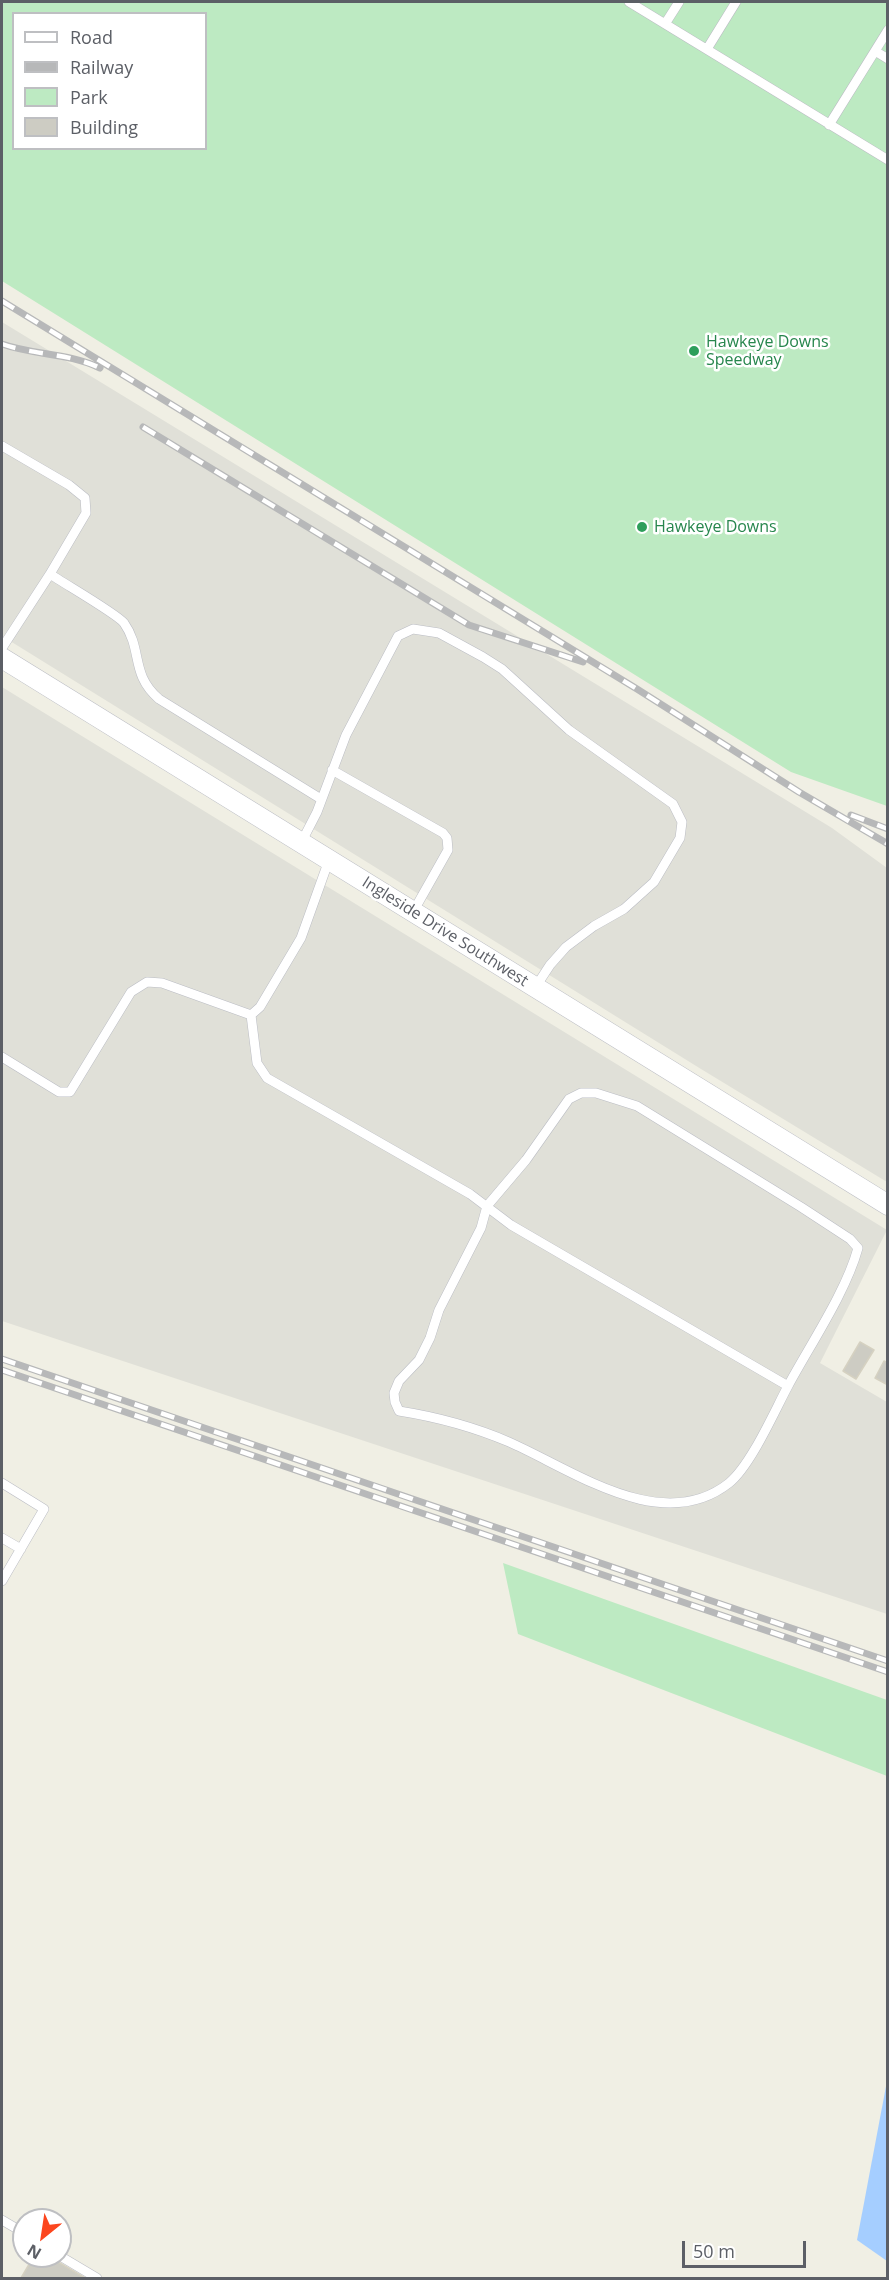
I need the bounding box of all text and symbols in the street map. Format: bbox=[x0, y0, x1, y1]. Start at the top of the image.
legend bbox=[12, 12, 207, 150]
text: Road bbox=[70, 25, 113, 49]
text: Railway bbox=[70, 55, 133, 79]
text: Park bbox=[70, 85, 108, 109]
text: Building bbox=[70, 115, 138, 139]
place label: Hawkeye Downs Speedway bbox=[706, 332, 829, 370]
marker: Hawkeye Downs Speedway bbox=[687, 344, 701, 358]
place label: Hawkeye Downs bbox=[654, 517, 777, 537]
marker: Hawkeye Downs bbox=[635, 520, 649, 534]
street label: Ingleside Drive Southwest bbox=[358, 873, 532, 991]
north arrow bbox=[12, 2208, 72, 2268]
scale bar bbox=[685, 2229, 810, 2267]
text: N bbox=[23, 2239, 45, 2265]
text: 50 m bbox=[693, 2239, 735, 2263]

